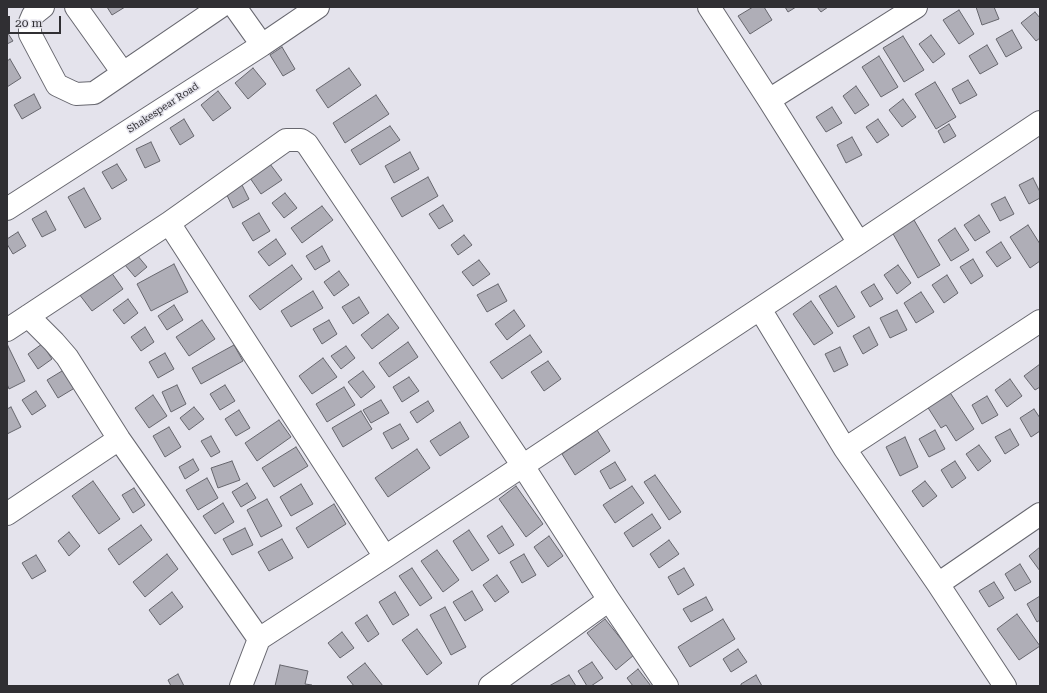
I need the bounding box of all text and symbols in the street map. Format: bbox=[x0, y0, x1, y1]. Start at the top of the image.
scale bar bbox=[10, 8, 63, 34]
text: 20 m bbox=[15, 16, 42, 30]
street label: Shakespear Road bbox=[125, 80, 201, 136]

